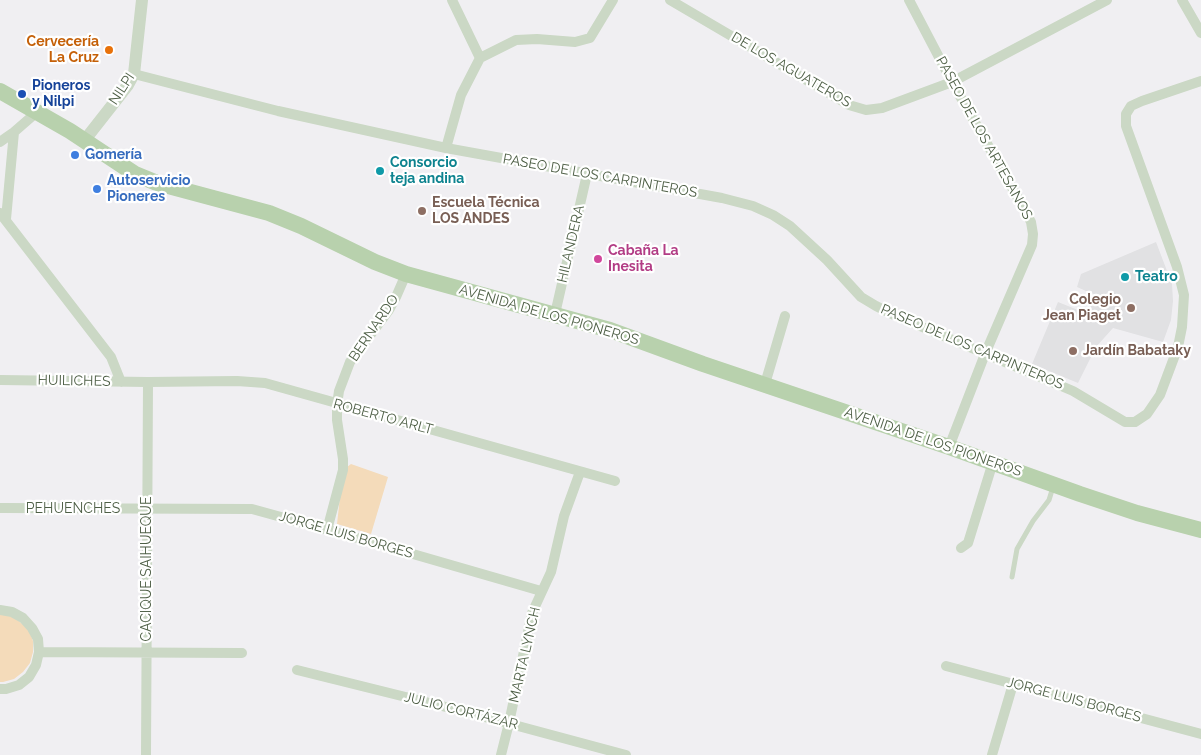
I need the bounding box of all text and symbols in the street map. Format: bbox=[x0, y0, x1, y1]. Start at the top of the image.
street label: DE LOS AGUATEROS bbox=[728, 29, 854, 111]
place label: Cervecería La Cruz bbox=[27, 34, 99, 66]
marker: Cervecería La Cruz bbox=[103, 44, 115, 56]
street label: PASEO DE LOS ARTESANOS bbox=[932, 54, 1036, 222]
street label: NILPI bbox=[106, 70, 138, 108]
place label: Pioneros y Nilpi bbox=[32, 78, 90, 110]
marker: Pioneros y Nilpi bbox=[16, 88, 28, 100]
place label: Gomería bbox=[85, 147, 142, 163]
marker: Gomería bbox=[69, 149, 81, 161]
street label: PASEO DE LOS CARPINTEROS bbox=[502, 151, 698, 201]
place label: Consorcio teja andina bbox=[390, 155, 464, 188]
marker: Consorcio teja andina bbox=[374, 165, 386, 177]
place label: Autoservicio Pioneres bbox=[107, 173, 191, 206]
marker: Autoservicio Pioneres bbox=[91, 183, 103, 195]
place label: Escuela Técnica LOS ANDES bbox=[432, 195, 540, 228]
street label: HILANDERA bbox=[554, 203, 588, 285]
marker: Escuela Técnica LOS ANDES bbox=[416, 205, 428, 217]
place label: Cabaña La Inesita bbox=[608, 243, 679, 276]
marker: Cabaña La Inesita bbox=[592, 253, 604, 265]
place label: Teatro bbox=[1135, 269, 1178, 285]
marker: Teatro bbox=[1119, 271, 1131, 283]
street label: AVENIDA DE LOS PIONEROS bbox=[457, 281, 641, 349]
street label: BERNARDO bbox=[346, 291, 402, 365]
place label: Colegio Jean Piaget bbox=[1043, 292, 1121, 324]
street label: PASEO DE LOS CARPINTEROS bbox=[878, 301, 1066, 393]
marker: Colegio Jean Piaget bbox=[1125, 302, 1137, 314]
place label: Jardín Babataky bbox=[1083, 343, 1191, 359]
marker: Jardín Babataky bbox=[1067, 345, 1079, 357]
street label: HUILICHES bbox=[37, 372, 111, 390]
street label: ROBERTO ARLT bbox=[331, 396, 435, 438]
street label: AVENIDA DE LOS PIONEROS bbox=[842, 404, 1024, 480]
street label: CACIQUE SAIHUEQUE bbox=[139, 497, 155, 641]
street label: PEHUENCHES bbox=[26, 501, 120, 517]
street label: JORGE LUIS BORGES bbox=[277, 508, 415, 562]
street label: MARTA LYNCH bbox=[506, 605, 544, 705]
street label: JORGE LUIS BORGES bbox=[1005, 674, 1143, 726]
street label: JULIO CORTÁZAR bbox=[402, 689, 520, 733]

